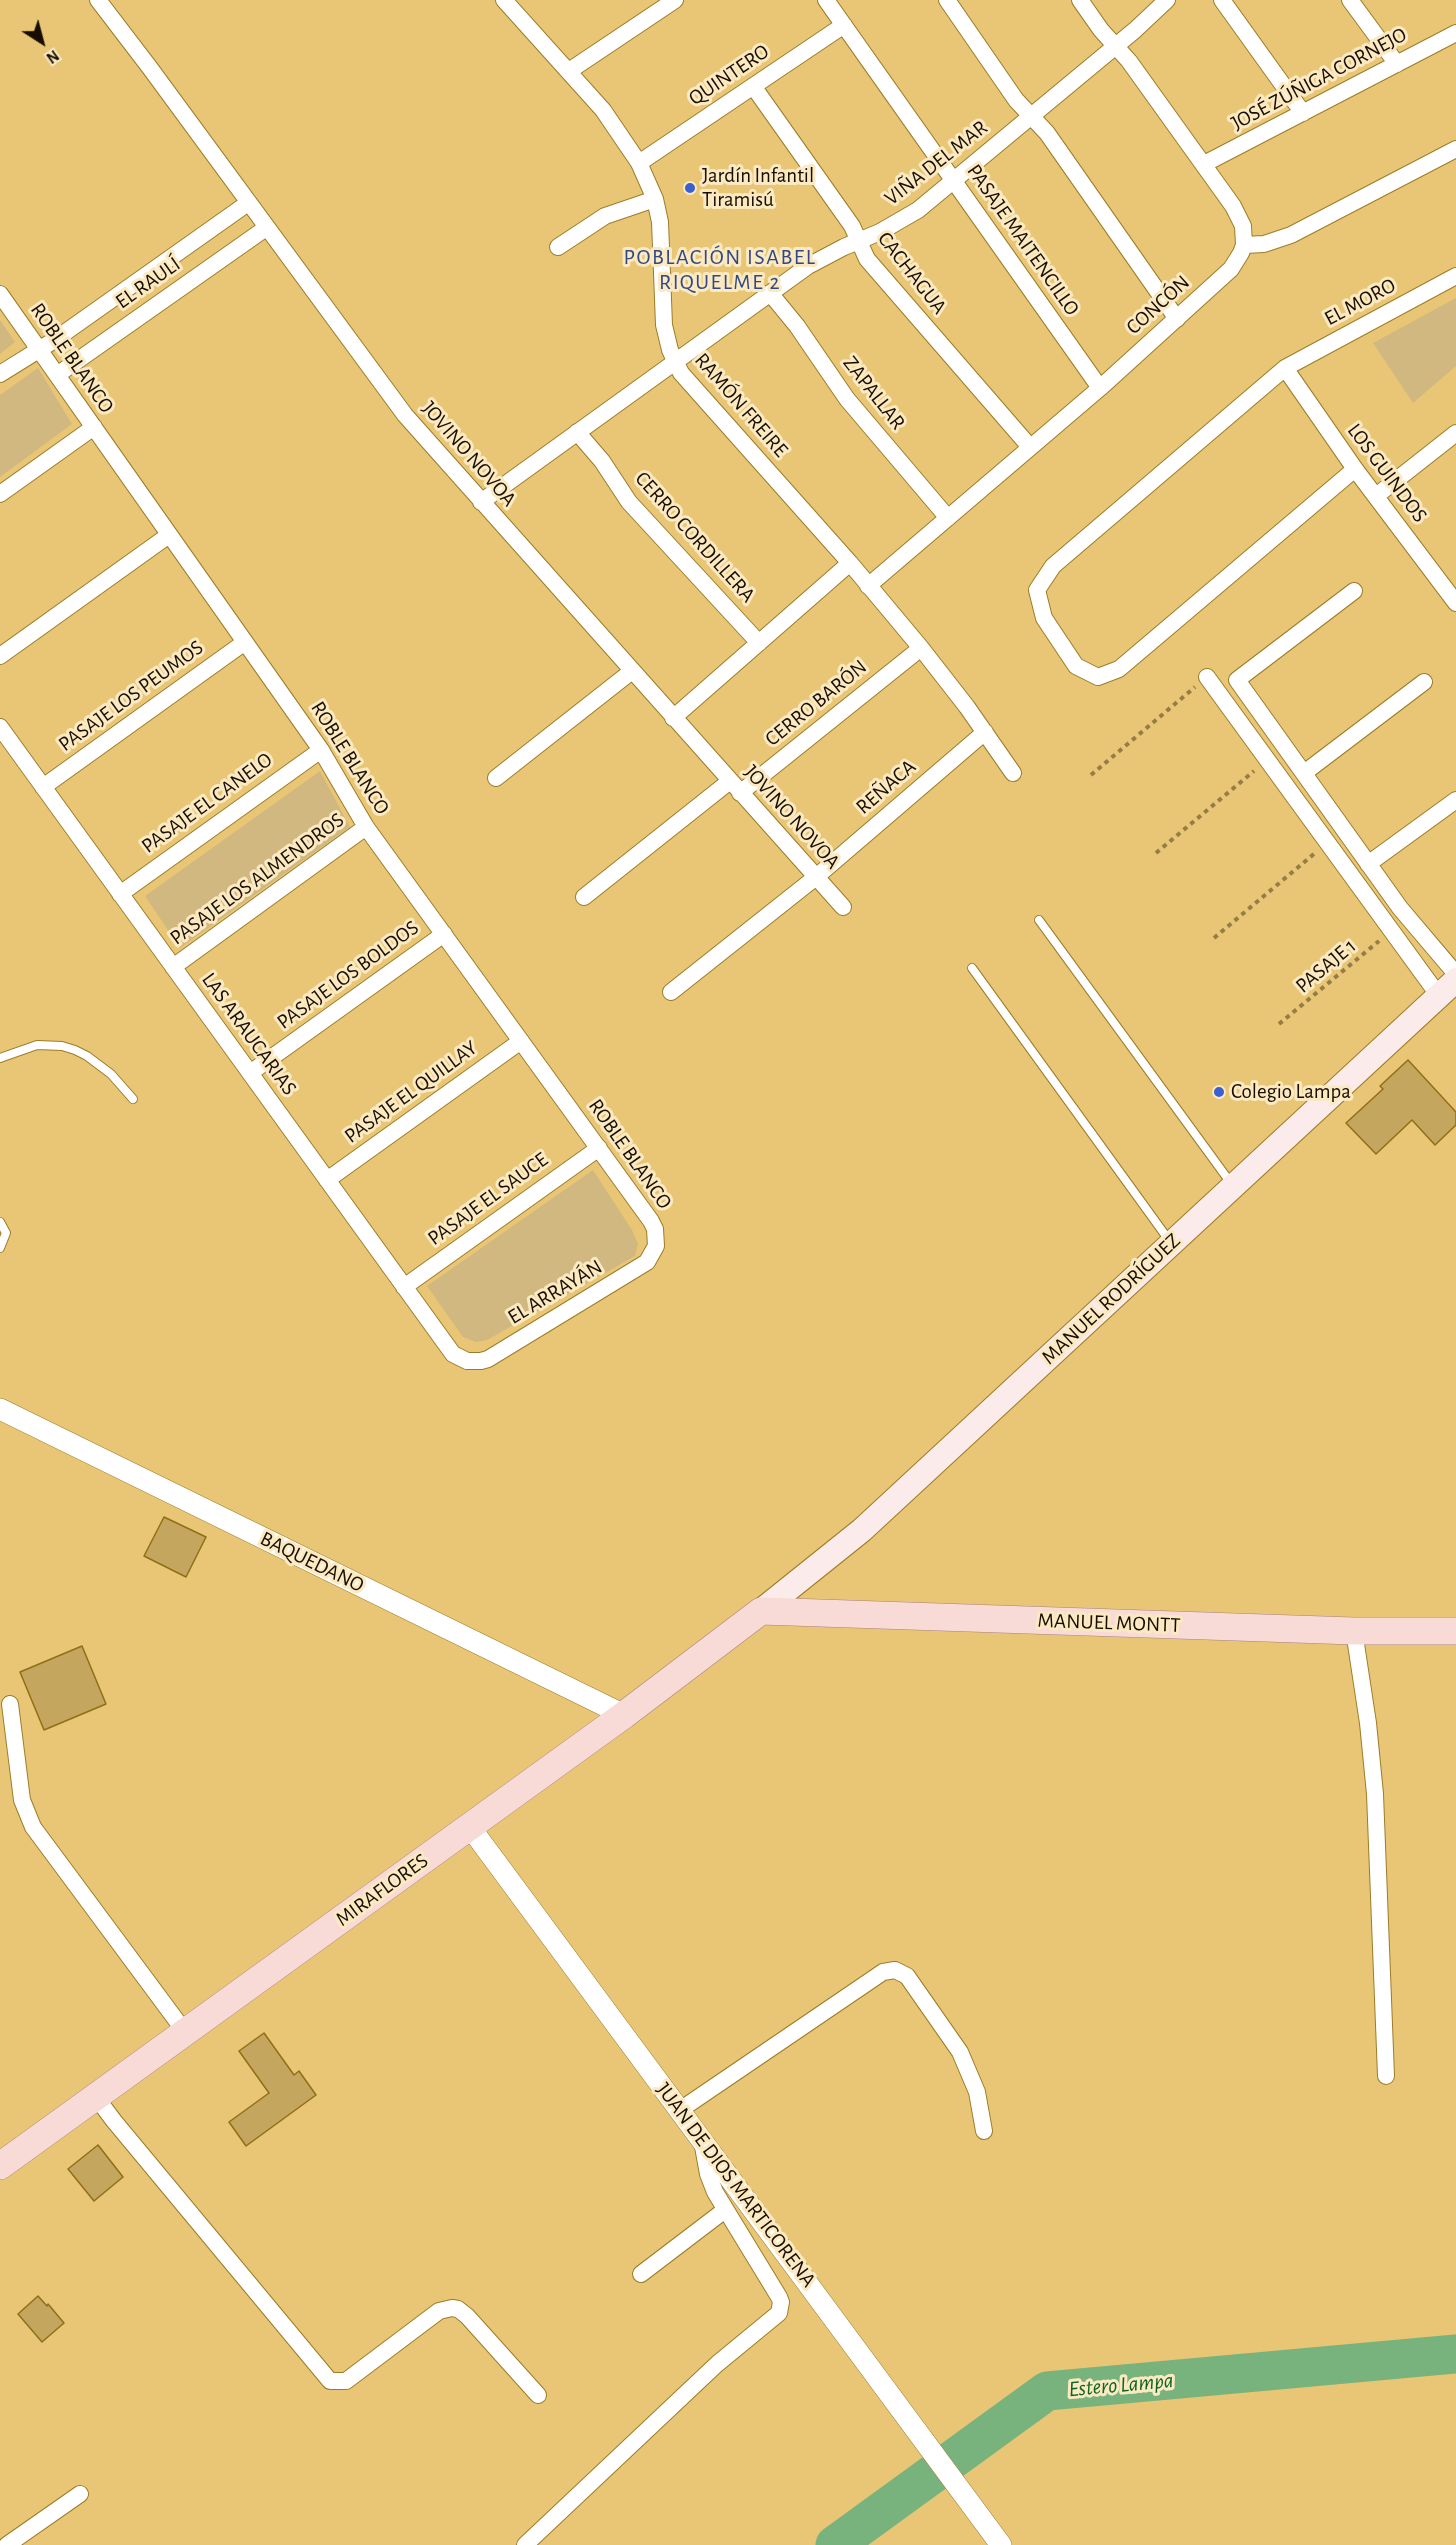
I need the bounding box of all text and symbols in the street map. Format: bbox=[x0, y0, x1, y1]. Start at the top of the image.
north arrow bbox=[12, 12, 72, 72]
street label: JOSÉ ZÚÑIGA CORNEJO bbox=[1227, 22, 1411, 136]
street label: QUINTERO bbox=[684, 39, 774, 111]
text: N bbox=[43, 47, 62, 66]
street label: VIÑA DEL MAR bbox=[880, 115, 992, 211]
street label: PASAJE MAITENCILLO bbox=[961, 159, 1085, 321]
place label: Jardín Infantil Tiramisú bbox=[702, 163, 814, 213]
marker: Jardín Infantil Tiramisú bbox=[683, 181, 697, 195]
street label: CACHAGUA bbox=[872, 227, 952, 319]
district label: POBLACIÓN ISABEL RIQUELME 2 bbox=[624, 244, 816, 296]
street label: EL RAULÍ bbox=[111, 252, 185, 314]
street label: CONCÓN bbox=[1121, 270, 1195, 340]
street label: EL MORO bbox=[1320, 273, 1400, 331]
street label: ROBLE BLANCO bbox=[25, 298, 119, 418]
street label: RAMÓN FREIRE bbox=[689, 348, 793, 462]
street label: ZAPALLAR bbox=[837, 351, 911, 435]
street label: JOVINO NOVOA bbox=[416, 396, 522, 512]
street label: LOS GUINDOS bbox=[1342, 419, 1432, 527]
street label: CERRO CORDILLERA bbox=[630, 466, 760, 608]
street label: PASAJE LOS PEUMOS bbox=[54, 635, 208, 757]
street label: CERRO BARÓN bbox=[760, 654, 872, 752]
street label: ROBLE BLANCO bbox=[305, 697, 395, 819]
street label: PASAJE EL CANELO bbox=[137, 747, 277, 859]
street label: REÑACA bbox=[851, 754, 921, 820]
street label: JOVINO NOVOA bbox=[739, 760, 845, 874]
street label: PASAJE LOS ALMENDROS bbox=[165, 807, 349, 951]
street label: PASAJE LOS BOLDOS bbox=[272, 915, 424, 1035]
street label: PASAJE 1 bbox=[1291, 933, 1361, 999]
street label: LAS ARAUCARIAS bbox=[196, 968, 302, 1100]
street label: PASAJE EL QUILLAY bbox=[340, 1035, 482, 1149]
place label: Colegio Lampa bbox=[1231, 1079, 1351, 1105]
marker: Colegio Lampa bbox=[1212, 1085, 1226, 1099]
street label: ROBLE BLANCO bbox=[583, 1094, 677, 1214]
street label: PASAJE EL SAUCE bbox=[423, 1147, 553, 1251]
street label: MANUEL RODRÍGUEZ bbox=[1036, 1228, 1186, 1370]
street label: EL ARRAYÁN bbox=[503, 1254, 607, 1330]
street label: BAQUEDANO bbox=[256, 1526, 368, 1598]
street label: MANUEL MONTT bbox=[1037, 1608, 1181, 1638]
street label: MIRAFLORES bbox=[331, 1848, 433, 1932]
street label: JUAN DE DIOS MARTICORENA bbox=[651, 2078, 821, 2292]
water label: Estero Lampa bbox=[1068, 2367, 1174, 2403]

